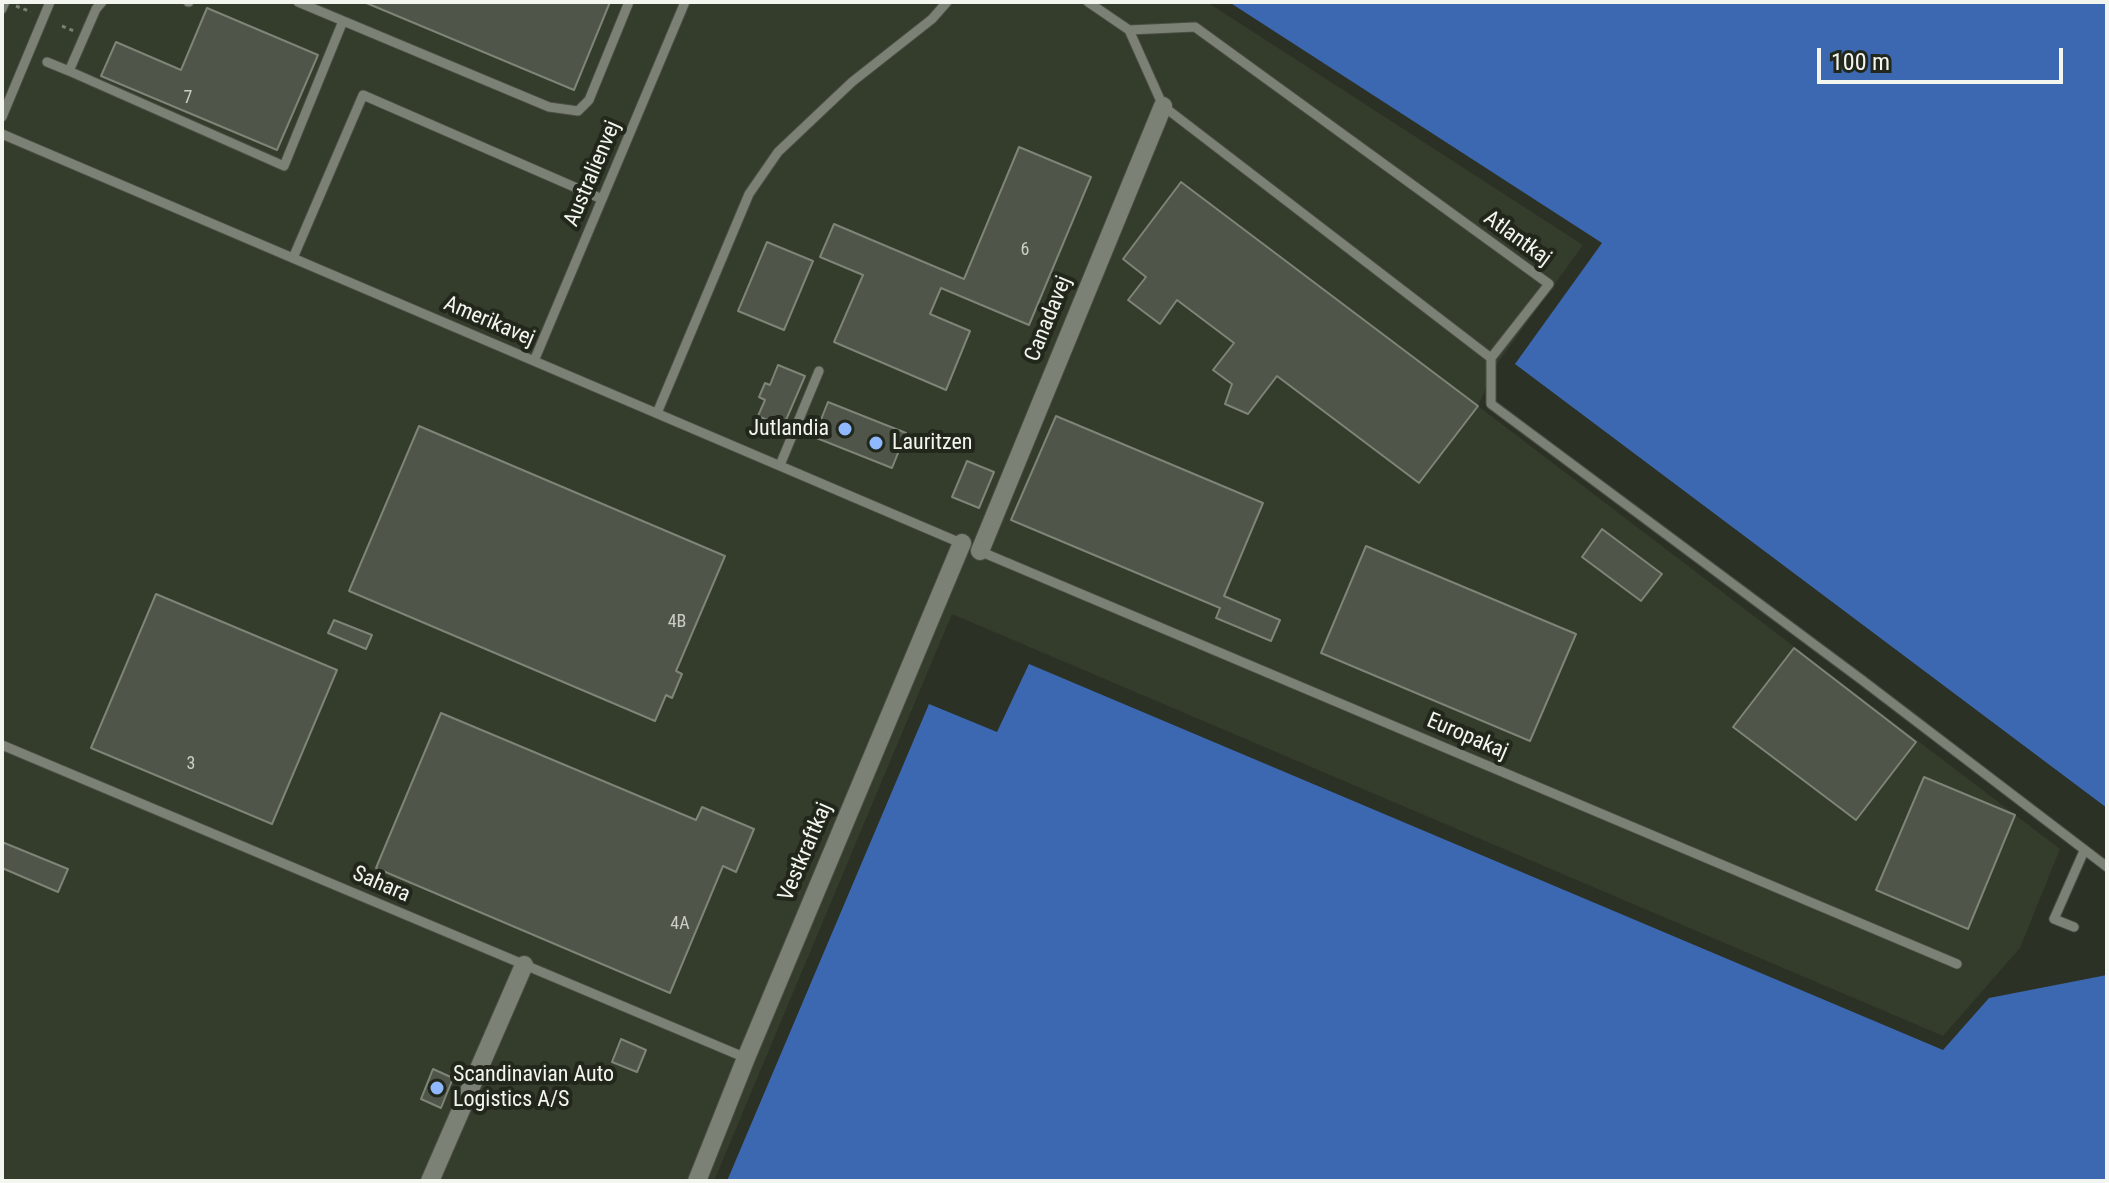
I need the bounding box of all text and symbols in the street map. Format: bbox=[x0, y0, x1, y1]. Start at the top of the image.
scale bar bbox=[1821, 32, 2067, 82]
text: 100 m bbox=[1831, 48, 1890, 76]
house number: 7 bbox=[184, 87, 192, 109]
street label: Australienvej bbox=[559, 117, 627, 231]
street label: Atlantkaj bbox=[1478, 206, 1556, 272]
house number: 6 bbox=[1021, 239, 1029, 261]
street label: Canadavej bbox=[1020, 272, 1078, 366]
street label: Amerikavej bbox=[440, 291, 538, 353]
place label: Jutlandia bbox=[748, 416, 829, 442]
marker: Jutlandia bbox=[836, 420, 854, 438]
place label: Lauritzen bbox=[892, 430, 972, 456]
marker: Lauritzen bbox=[867, 434, 885, 452]
house number: 4B bbox=[668, 611, 686, 633]
street label: Europakaj bbox=[1422, 708, 1512, 766]
house number: 3 bbox=[187, 753, 195, 775]
street label: Vestkraftkaj bbox=[773, 799, 839, 905]
street label: Sahara bbox=[348, 861, 414, 909]
house number: 4A bbox=[670, 913, 690, 935]
place label: Scandinavian Auto Logistics A/S bbox=[453, 1062, 614, 1114]
marker: Scandinavian Auto Logistics A/S bbox=[428, 1079, 446, 1097]

